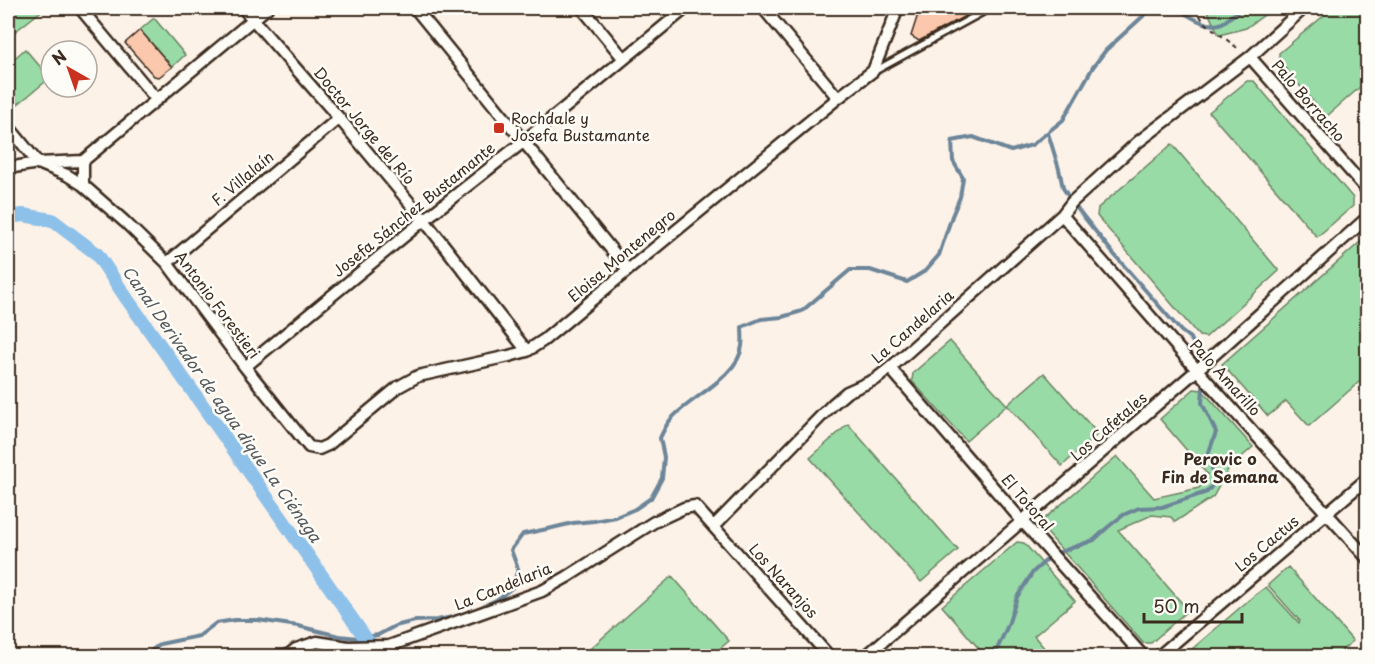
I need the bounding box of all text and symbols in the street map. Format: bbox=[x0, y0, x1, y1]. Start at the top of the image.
north arrow bbox=[39, 39, 99, 99]
text: N bbox=[46, 43, 71, 70]
street label: Palo Borracho bbox=[1267, 54, 1351, 146]
street label: Doctor Jorge del Río bbox=[309, 61, 421, 189]
place label: Rochdale y Josefa Bustamante bbox=[511, 106, 650, 146]
marker: Rochdale y Josefa Bustamante bbox=[492, 121, 506, 135]
street label: Josefa Sánchez Bustamante bbox=[327, 136, 499, 282]
street label: F. Villalaín bbox=[206, 145, 278, 211]
street label: Eloisa Montenegro bbox=[562, 203, 680, 307]
street label: Antonio Forestieri bbox=[170, 245, 266, 363]
water label: Canal Derivador de agua dique La Ciénaga bbox=[118, 260, 329, 547]
street label: La Candelaria bbox=[866, 283, 959, 368]
street label: Palo Amarillo bbox=[1185, 333, 1267, 421]
street label: Los Cafetales bbox=[1065, 386, 1151, 466]
district label: Perovic o Fin de Semana bbox=[1161, 446, 1279, 488]
street label: El Totoral bbox=[997, 468, 1060, 536]
street label: Los Cactus bbox=[1229, 509, 1303, 576]
street label: Los Naranjos bbox=[744, 538, 824, 622]
street label: La Candelaria bbox=[451, 556, 555, 615]
scale bar bbox=[1144, 586, 1242, 624]
text: 50 m bbox=[1153, 592, 1200, 619]

